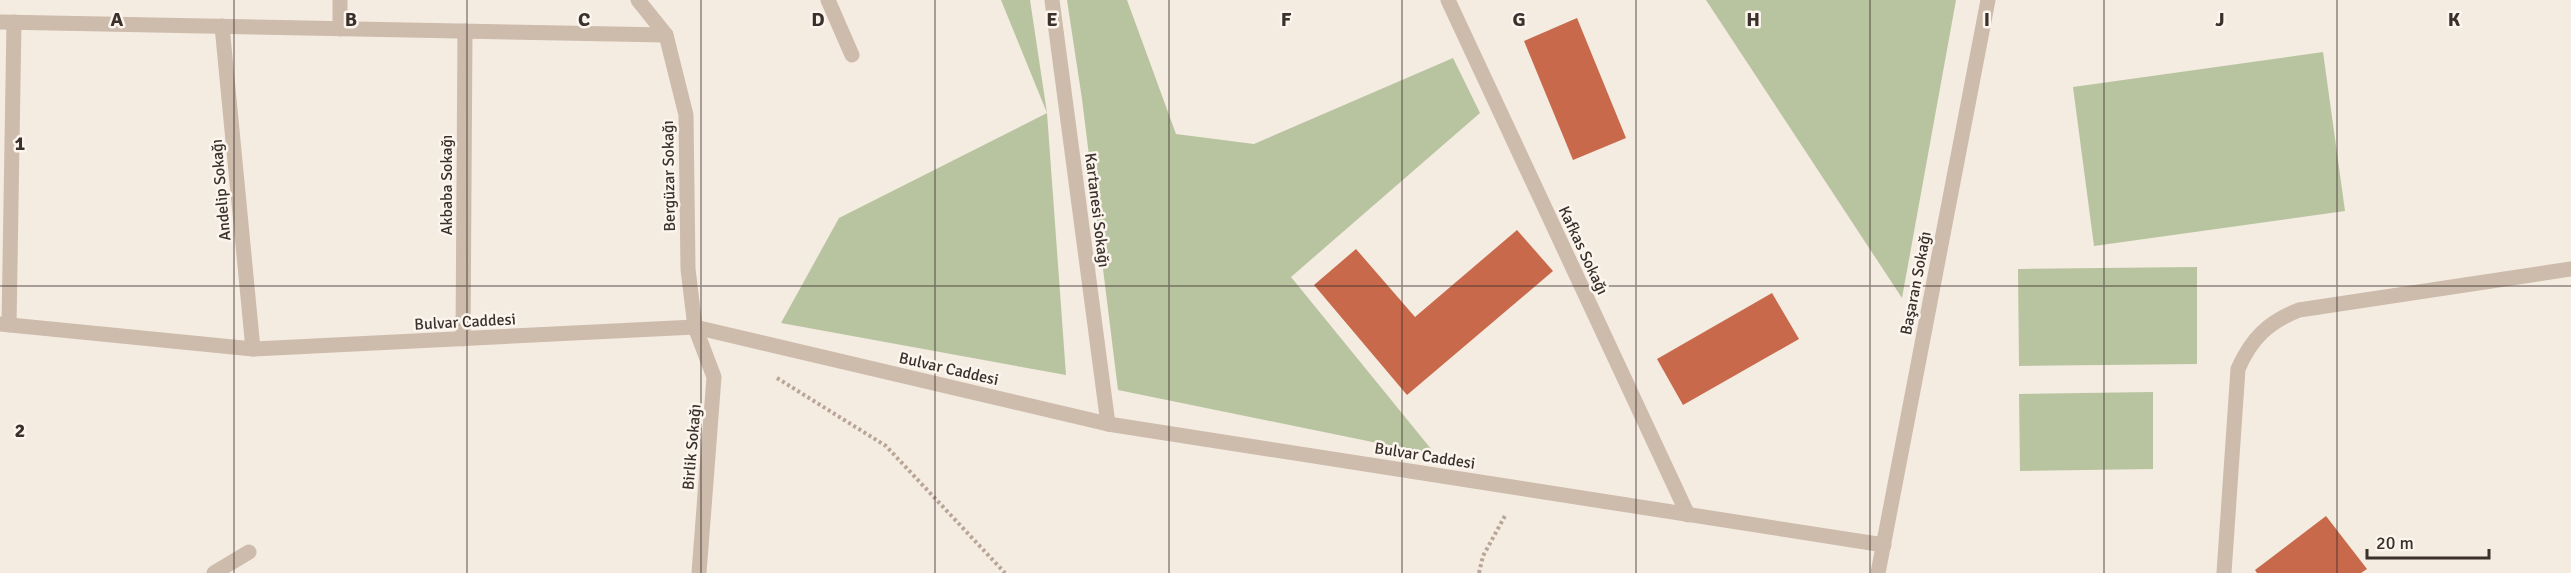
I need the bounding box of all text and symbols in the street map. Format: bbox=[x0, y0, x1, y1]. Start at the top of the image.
text: A bbox=[111, 7, 124, 32]
text: B bbox=[345, 7, 357, 32]
text: C bbox=[578, 7, 590, 32]
text: D bbox=[811, 7, 825, 32]
text: E bbox=[1046, 7, 1058, 32]
text: F bbox=[1281, 7, 1292, 32]
text: G bbox=[1512, 7, 1526, 32]
text: H bbox=[1746, 7, 1760, 32]
text: I bbox=[1984, 7, 1990, 32]
text: J bbox=[2215, 7, 2225, 32]
text: K bbox=[2448, 7, 2461, 32]
street label: Bergüzar Sokağı bbox=[658, 120, 680, 232]
text: 1 bbox=[15, 131, 26, 156]
street label: Akbaba Sokağı bbox=[437, 135, 457, 235]
street label: Andelip Sokağı bbox=[207, 138, 235, 242]
street label: Kartanesi Sokağı bbox=[1080, 152, 1114, 269]
street label: Kafkas Sokağı bbox=[1554, 203, 1612, 298]
street label: Başaran Sokağı bbox=[1896, 230, 1936, 337]
street label: Bulvar Caddesi bbox=[414, 309, 516, 335]
street label: Bulvar Caddesi bbox=[897, 348, 1001, 390]
street label: Birlik Sokağı bbox=[678, 403, 706, 491]
text: 2 bbox=[15, 418, 25, 443]
street label: Bulvar Caddesi bbox=[1373, 438, 1477, 474]
scale bar bbox=[2367, 522, 2488, 560]
text: 20 m bbox=[2376, 532, 2414, 554]

